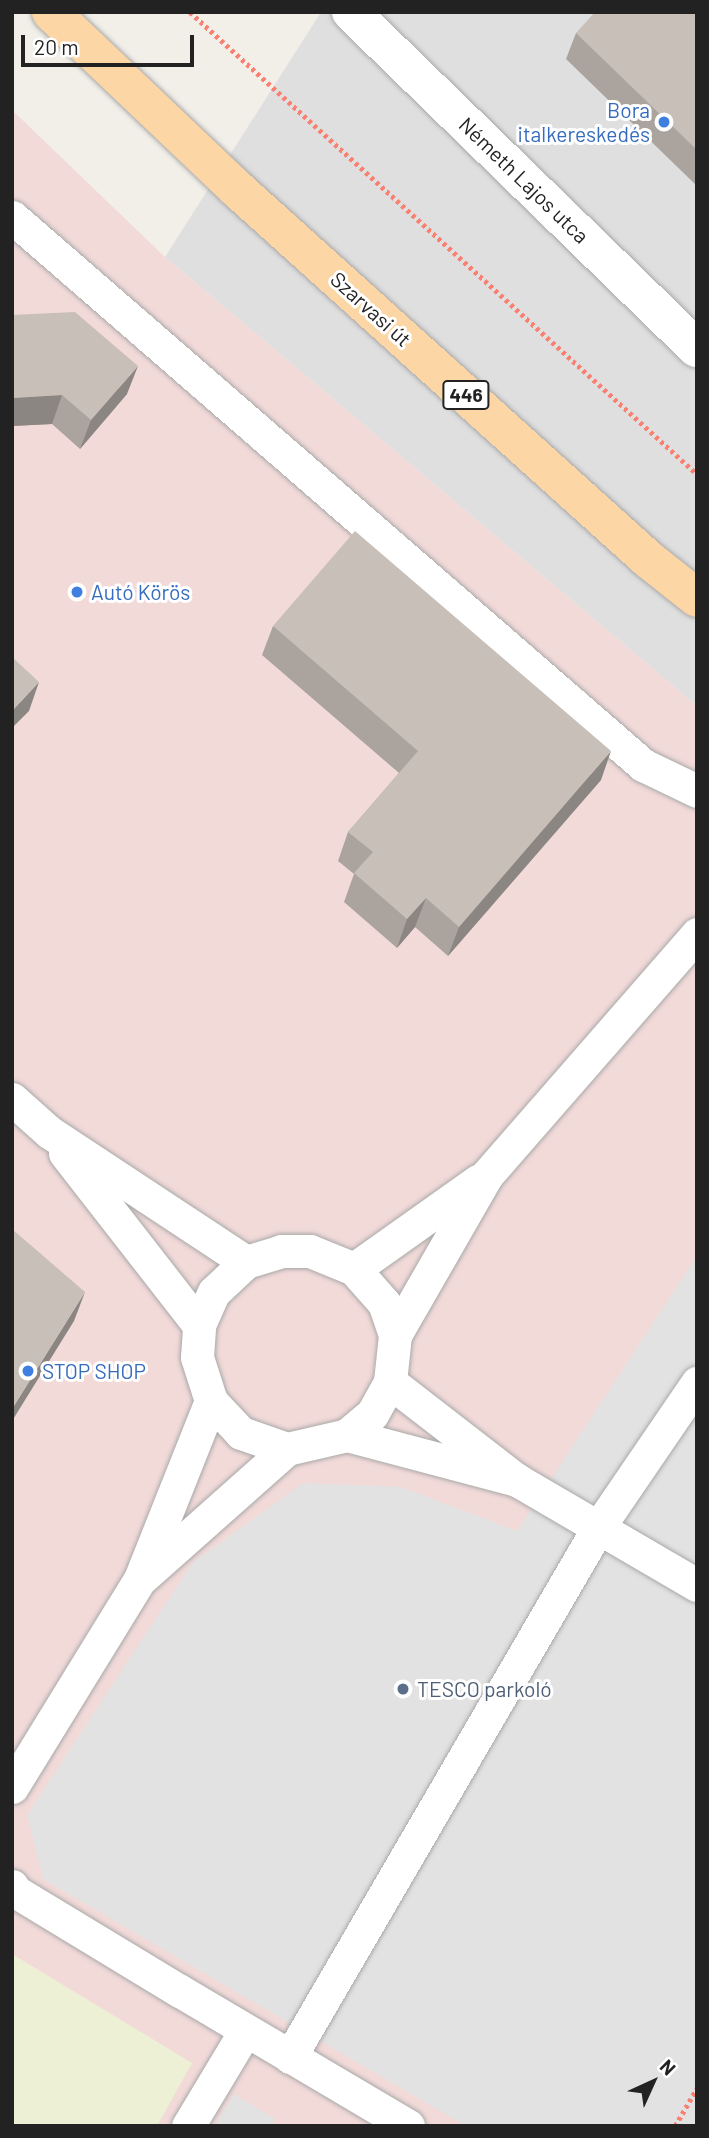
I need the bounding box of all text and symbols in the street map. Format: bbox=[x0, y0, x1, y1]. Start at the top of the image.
scale bar bbox=[24, 21, 198, 65]
text: 20 m bbox=[34, 34, 79, 59]
place label: Bora italkereskedés bbox=[518, 97, 650, 147]
street label: Németh Lajos utca bbox=[454, 112, 594, 248]
marker: Bora italkereskedés bbox=[656, 114, 672, 130]
street label: Szarvasi út bbox=[326, 266, 416, 352]
road number: 446 bbox=[442, 380, 490, 410]
place label: Autó Körös bbox=[91, 579, 190, 605]
marker: Autó Körös bbox=[69, 584, 85, 600]
place label: STOP SHOP bbox=[42, 1358, 146, 1384]
marker: STOP SHOP bbox=[20, 1363, 36, 1379]
place label: TESCO parkoló bbox=[417, 1676, 552, 1702]
marker: TESCO parkoló bbox=[395, 1681, 411, 1697]
north arrow bbox=[618, 2047, 688, 2117]
text: N bbox=[656, 2054, 681, 2079]

